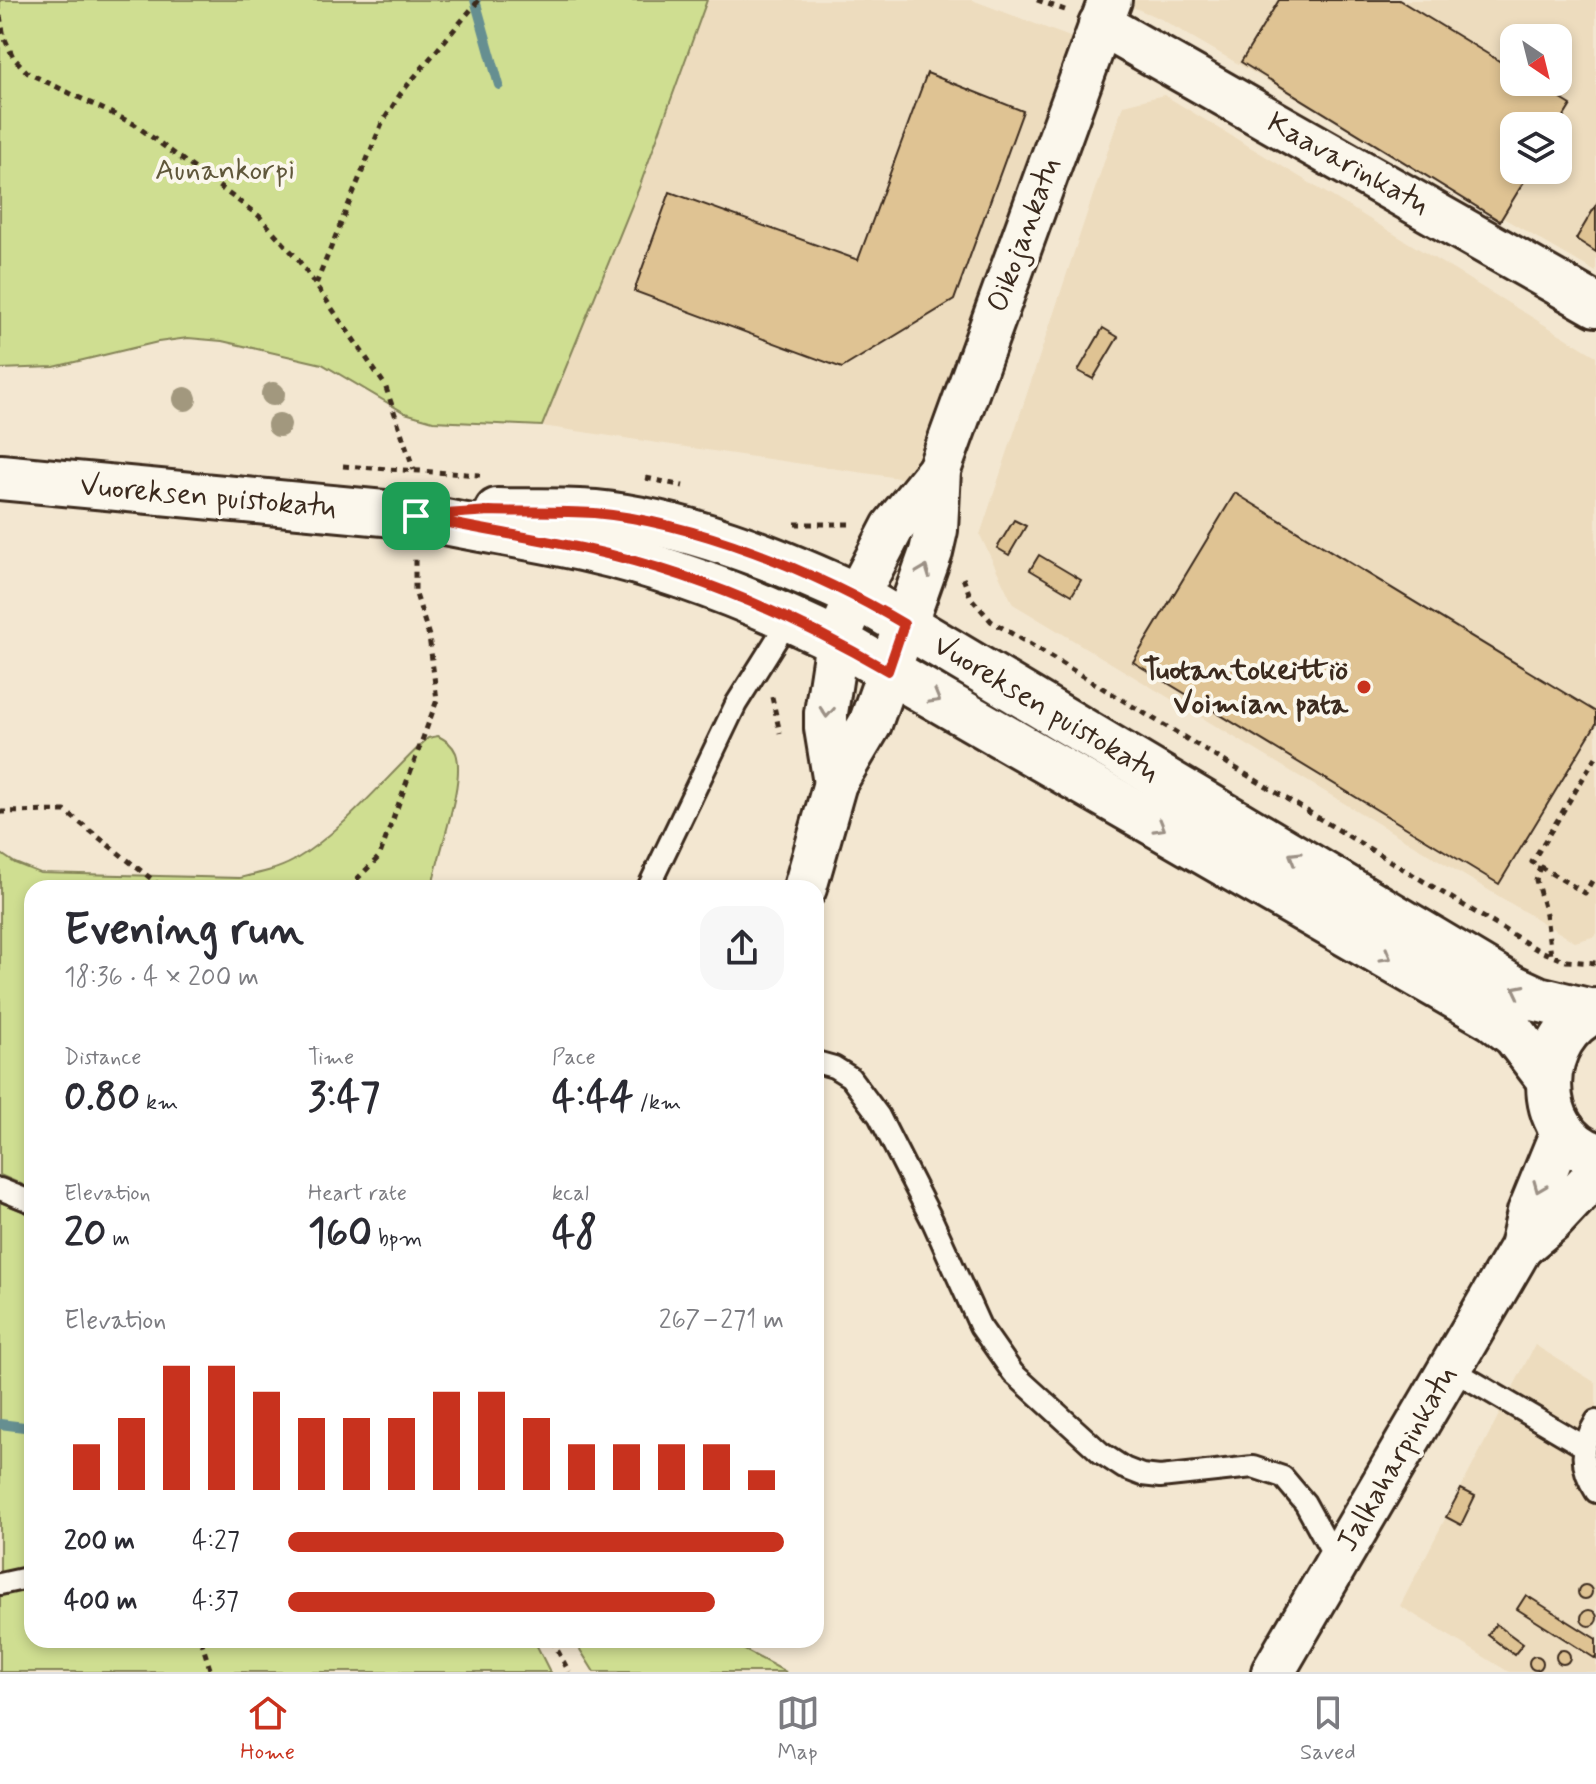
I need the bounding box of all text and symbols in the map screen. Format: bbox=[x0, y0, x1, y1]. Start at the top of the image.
north arrow bbox=[1500, 24, 1572, 96]
map controls bbox=[1500, 24, 1572, 184]
street label: Kaavarinkatu bbox=[1260, 104, 1436, 224]
button: layers bbox=[1500, 112, 1572, 184]
park label: Aunankorpi bbox=[155, 151, 295, 190]
street label: Oikojankatu bbox=[978, 152, 1070, 318]
street label: Vuoreksen puistokatu bbox=[78, 466, 338, 528]
pin bbox=[382, 482, 450, 550]
icon: arrive bbox=[394, 494, 438, 538]
one-way arrow bbox=[914, 565, 931, 579]
street label: Vuoreksen puistokatu bbox=[926, 626, 1166, 792]
place label: Tuotantokeittiö Voimian pata bbox=[1143, 651, 1349, 724]
marker: Tuotantokeittiö Voimian pata bbox=[1355, 678, 1373, 696]
one-way arrow bbox=[926, 688, 941, 704]
one-way arrow bbox=[819, 706, 836, 719]
one-way arrow bbox=[1152, 817, 1166, 833]
one-way arrow bbox=[1288, 851, 1303, 867]
text: Evening run bbox=[64, 902, 304, 960]
button: share bbox=[700, 906, 784, 990]
one-way arrow bbox=[1377, 946, 1392, 962]
text: 18:36 · 4 × 200 m bbox=[64, 961, 259, 995]
one-way arrow bbox=[1511, 984, 1526, 999]
text: Distance bbox=[64, 1044, 141, 1072]
text: Time bbox=[308, 1044, 354, 1072]
text: Pace bbox=[552, 1044, 596, 1072]
text: 0.80 bbox=[64, 1072, 140, 1124]
text: 3:47 bbox=[308, 1072, 380, 1124]
text: 4:44 bbox=[552, 1072, 634, 1124]
text: km bbox=[140, 1089, 178, 1117]
text: /km bbox=[634, 1089, 681, 1117]
one-way arrow bbox=[1533, 1179, 1549, 1193]
text: Elevation bbox=[64, 1180, 151, 1208]
text: Heart rate bbox=[308, 1180, 407, 1208]
text: kcal bbox=[552, 1180, 589, 1208]
text: 20 bbox=[64, 1208, 106, 1260]
text: 160 bbox=[308, 1208, 372, 1260]
text: 48 bbox=[552, 1208, 597, 1260]
text: m bbox=[106, 1225, 130, 1253]
text: bpm bbox=[372, 1225, 422, 1253]
text: Elevation bbox=[64, 1304, 166, 1338]
text: 267–271 m bbox=[659, 1304, 784, 1338]
street label: Jalkaharpinkatu bbox=[1328, 1359, 1466, 1559]
text: 200 m bbox=[64, 1525, 135, 1559]
text: 4:27 bbox=[192, 1525, 240, 1559]
text: 400 m bbox=[64, 1585, 137, 1619]
text: 4:37 bbox=[192, 1585, 239, 1619]
tab: Home bbox=[240, 1691, 295, 1767]
tab: Map bbox=[776, 1691, 820, 1767]
tab: Saved bbox=[1300, 1691, 1356, 1767]

